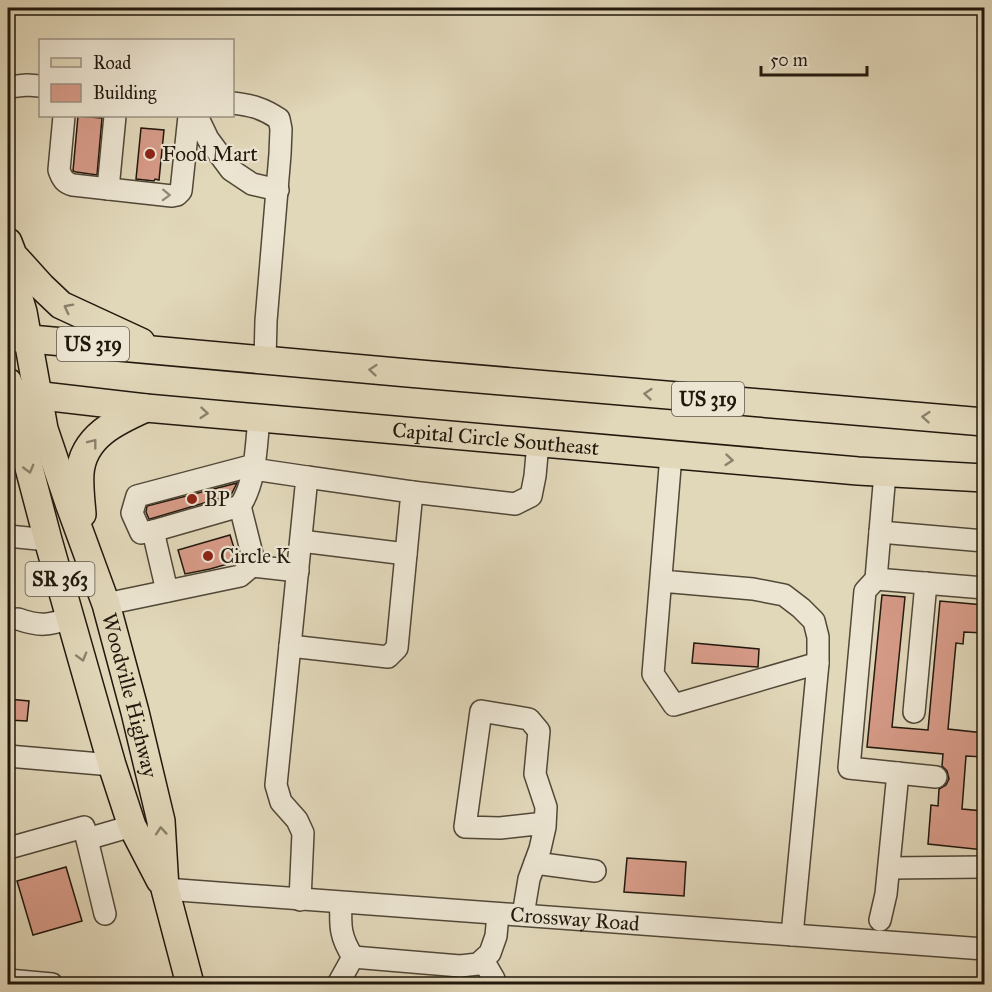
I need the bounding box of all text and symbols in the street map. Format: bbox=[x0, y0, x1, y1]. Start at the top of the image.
legend bbox=[39, 39, 234, 117]
scale bar bbox=[761, 39, 868, 77]
text: 50 m bbox=[770, 49, 808, 71]
text: Road bbox=[93, 52, 131, 74]
text: Building bbox=[93, 82, 157, 105]
place label: Food Mart bbox=[162, 141, 258, 167]
marker: Food Mart bbox=[143, 147, 157, 161]
one-way arrow bbox=[162, 188, 171, 201]
one-way arrow bbox=[63, 303, 74, 315]
road number: US 319 bbox=[57, 327, 129, 361]
one-way arrow bbox=[368, 364, 377, 377]
road number: US 319 bbox=[672, 382, 744, 416]
one-way arrow bbox=[644, 387, 653, 400]
one-way arrow bbox=[200, 406, 209, 419]
one-way arrow bbox=[922, 411, 931, 424]
street label: Capital Circle Southeast bbox=[391, 417, 601, 461]
one-way arrow bbox=[85, 439, 96, 450]
one-way arrow bbox=[725, 453, 734, 466]
one-way arrow bbox=[22, 463, 34, 474]
place label: BP bbox=[204, 486, 230, 512]
marker: BP bbox=[185, 492, 199, 506]
place label: Circle K bbox=[220, 543, 292, 569]
marker: Circle K bbox=[201, 549, 215, 563]
road number: SR 363 bbox=[26, 562, 94, 596]
street label: Woodville Highway bbox=[96, 610, 163, 781]
one-way arrow bbox=[75, 651, 87, 662]
one-way arrow bbox=[155, 826, 168, 835]
street label: Crossway Road bbox=[509, 901, 641, 937]

